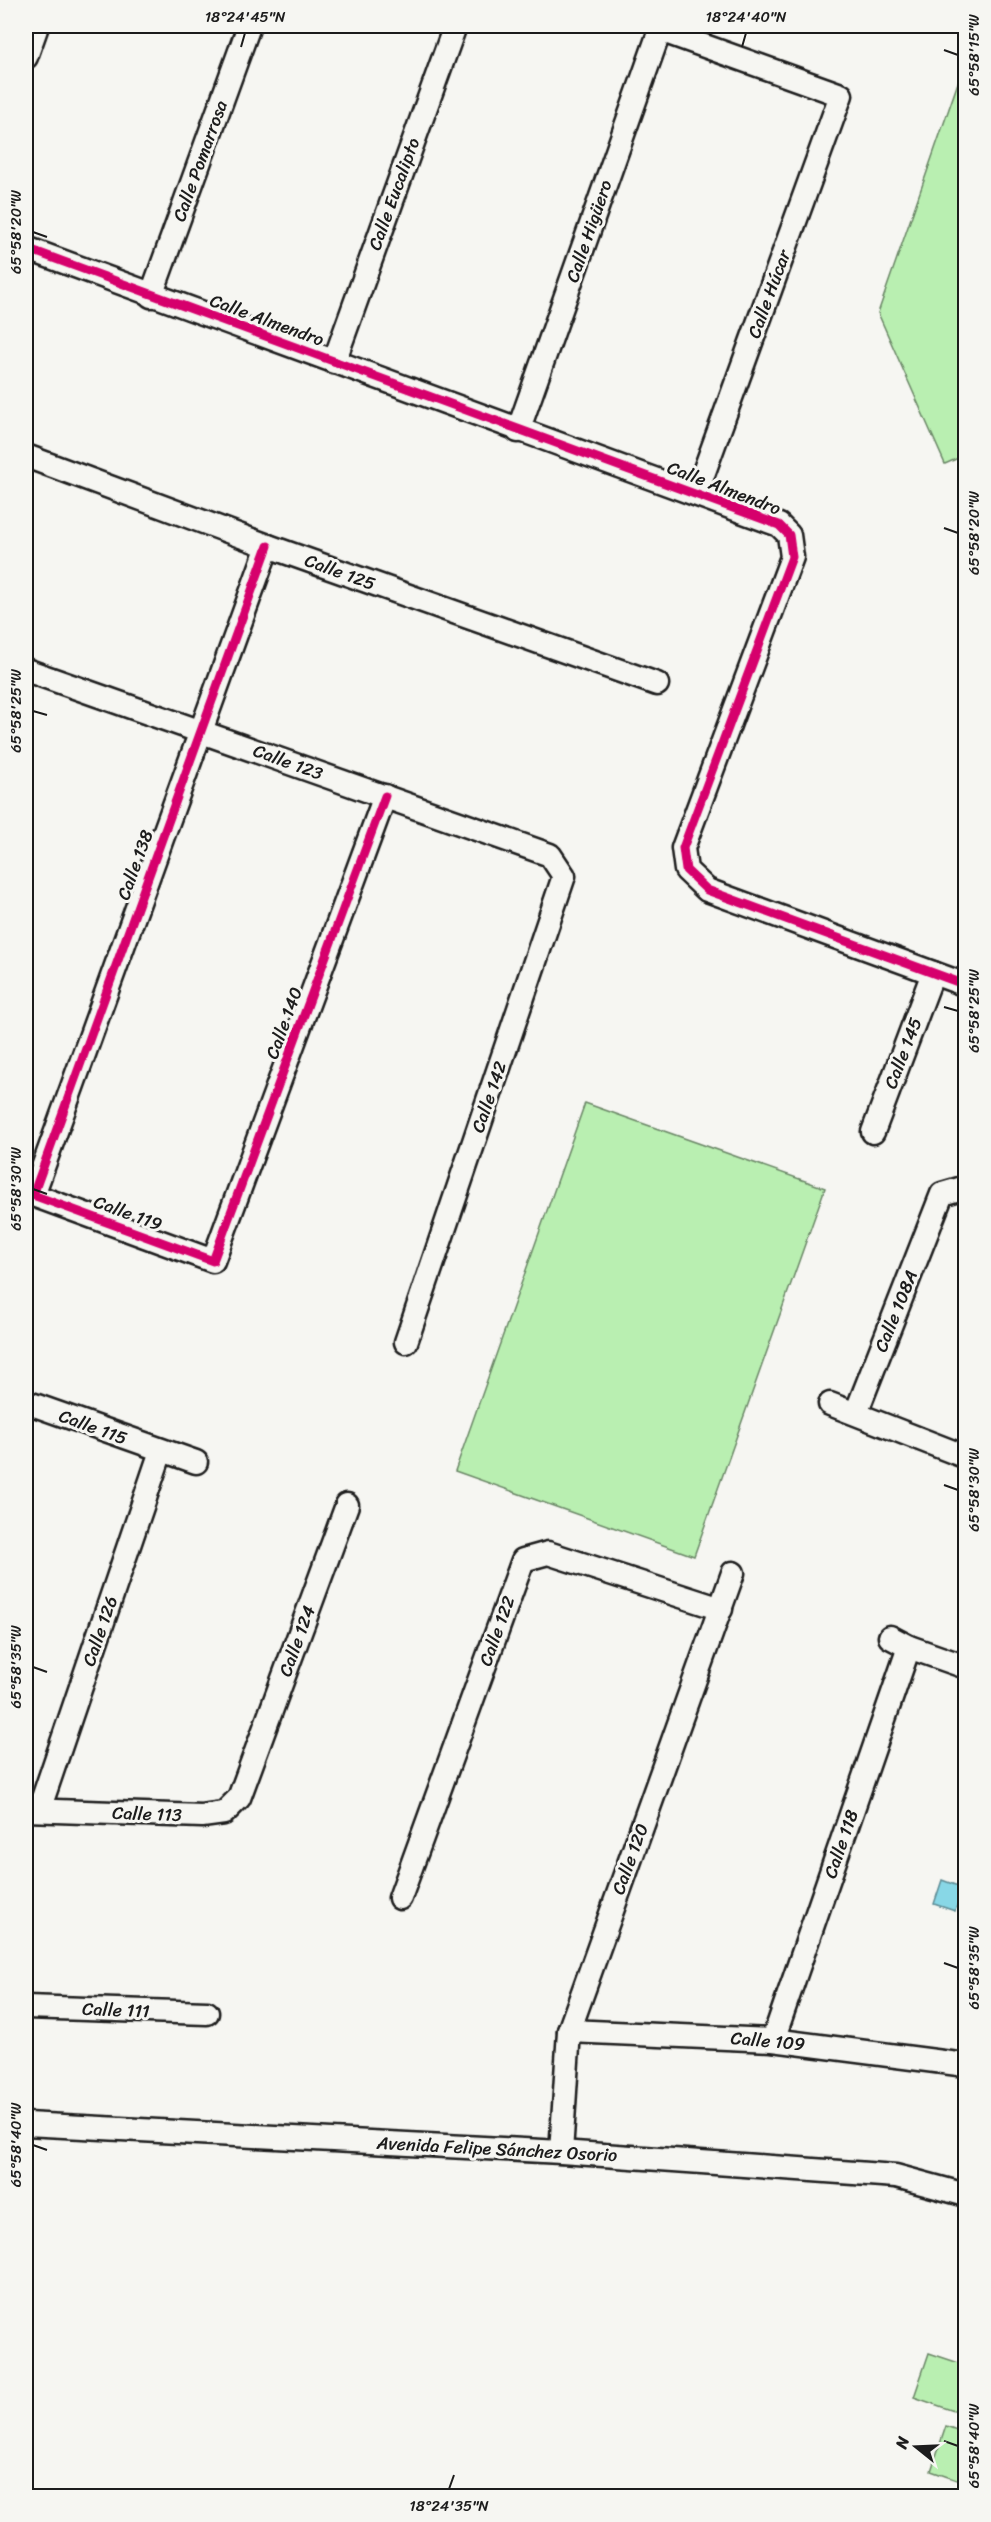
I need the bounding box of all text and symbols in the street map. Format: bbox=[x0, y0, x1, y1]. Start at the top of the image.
text: 18°24'45"N bbox=[205, 4, 286, 30]
text: 18°24'40"N bbox=[706, 4, 787, 30]
text: 65°58'15"W bbox=[961, 14, 987, 96]
street label: Calle Pomarrosa bbox=[163, 96, 237, 226]
street label: Calle Eucalipto bbox=[359, 133, 429, 255]
street label: Calle Higüero bbox=[557, 175, 621, 287]
text: 65°58'20"W bbox=[3, 190, 29, 274]
street label: Calle Húcar bbox=[738, 244, 800, 343]
street label: Calle Almendro bbox=[205, 285, 329, 355]
street label: Calle Almendro bbox=[662, 452, 786, 524]
text: 65°58'20"W bbox=[961, 491, 987, 575]
street label: Calle 125 bbox=[300, 544, 380, 600]
text: 65°58'25"W bbox=[3, 669, 29, 753]
street label: Calle 123 bbox=[248, 735, 328, 789]
street label: Calle 138 bbox=[107, 825, 163, 905]
text: 65°58'25"W bbox=[961, 969, 987, 1053]
street label: Calle 140 bbox=[256, 982, 312, 1064]
street label: Calle 145 bbox=[875, 1013, 931, 1093]
street label: Calle 142 bbox=[462, 1057, 516, 1137]
text: 65°58'30"W bbox=[3, 1147, 29, 1231]
street label: Calle 119 bbox=[89, 1186, 167, 1240]
street label: Calle 108A bbox=[865, 1265, 927, 1357]
street label: Calle 115 bbox=[54, 1400, 132, 1454]
text: 65°58'30"W bbox=[961, 1448, 987, 1532]
street label: Calle 126 bbox=[73, 1591, 127, 1671]
street label: Calle 122 bbox=[469, 1591, 525, 1671]
street label: Calle 124 bbox=[269, 1601, 325, 1681]
text: 65°58'35"W bbox=[3, 1625, 29, 1709]
street label: Calle 113 bbox=[112, 1797, 183, 1831]
street label: Calle 118 bbox=[814, 1805, 868, 1883]
street label: Calle 120 bbox=[602, 1819, 658, 1899]
text: 65°58'35"W bbox=[961, 1926, 987, 2010]
street label: Calle 111 bbox=[82, 1993, 151, 2027]
street label: Calle 109 bbox=[729, 2022, 807, 2060]
text: 65°58'40"W bbox=[3, 2102, 29, 2187]
street label: Avenida Felipe Sánchez Osorio bbox=[375, 2127, 618, 2171]
text: 65°58'40"W bbox=[961, 2403, 987, 2488]
north arrow bbox=[886, 2417, 946, 2477]
text: N bbox=[886, 2432, 918, 2453]
text: 18°24'35"N bbox=[409, 2493, 489, 2519]

